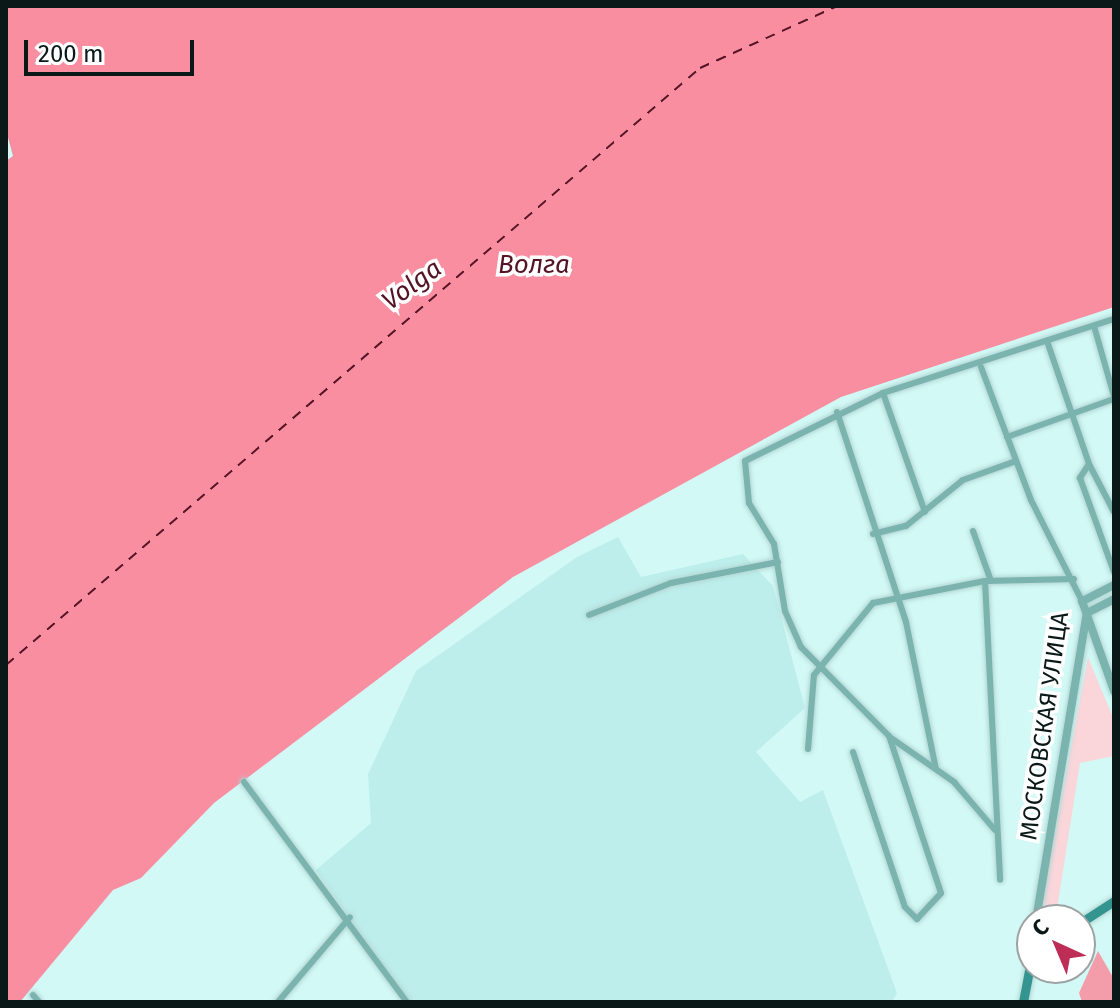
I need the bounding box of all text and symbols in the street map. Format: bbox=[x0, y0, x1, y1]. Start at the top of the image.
scale bar bbox=[28, 24, 198, 74]
text: 200 m bbox=[38, 40, 104, 68]
water label: Волга bbox=[498, 249, 570, 281]
water label: Volga bbox=[376, 253, 448, 317]
street label: МОСКОВСКАЯ УЛИЦА bbox=[1015, 610, 1075, 842]
north arrow bbox=[1016, 904, 1096, 984]
text: С bbox=[1026, 914, 1054, 942]

